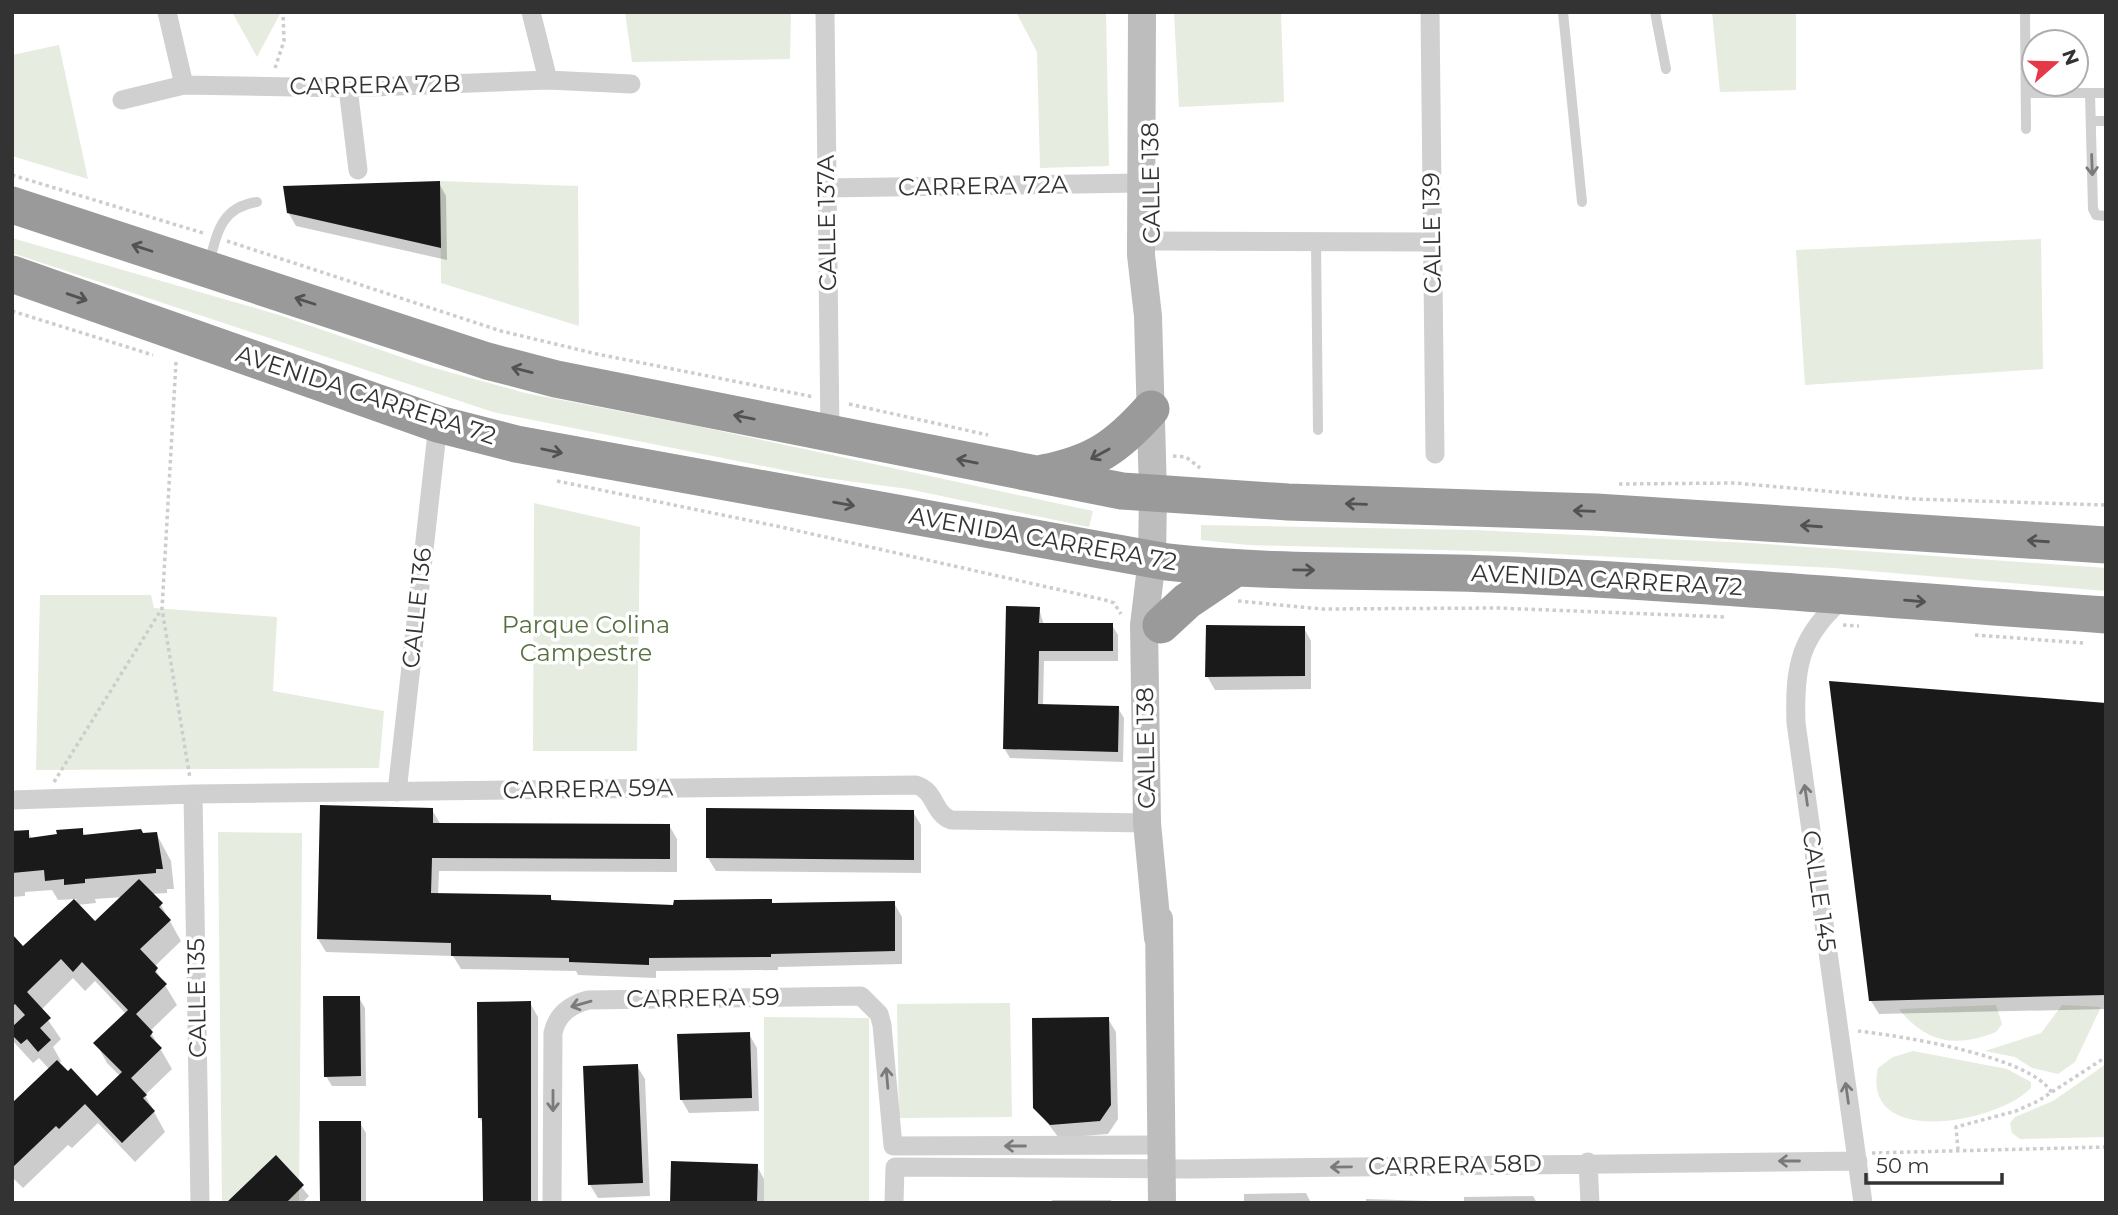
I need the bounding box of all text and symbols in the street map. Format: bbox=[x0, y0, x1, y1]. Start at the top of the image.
north arrow bbox=[2020, 28, 2090, 98]
text: N bbox=[2057, 46, 2084, 69]
street label: CARRERA 72B bbox=[289, 69, 461, 100]
street label: CALLE 138 bbox=[1135, 122, 1166, 244]
one-way arrow bbox=[2085, 153, 2099, 176]
street label: CALLE 137A bbox=[811, 154, 842, 291]
street label: CARRERA 72A bbox=[898, 170, 1069, 201]
street label: CALLE 139 bbox=[1416, 172, 1447, 294]
one-way arrow bbox=[132, 241, 154, 253]
one-way arrow bbox=[65, 292, 87, 304]
one-way arrow bbox=[294, 294, 316, 307]
street label: AVENIDA CARRERA 72 bbox=[232, 339, 500, 450]
one-way arrow bbox=[511, 363, 534, 376]
one-way arrow bbox=[733, 409, 756, 423]
one-way arrow bbox=[540, 445, 563, 459]
one-way arrow bbox=[1091, 447, 1111, 461]
one-way arrow bbox=[956, 454, 979, 468]
one-way arrow bbox=[832, 498, 854, 511]
one-way arrow bbox=[1345, 498, 1368, 511]
street label: AVENIDA CARRERA 72 bbox=[907, 501, 1179, 576]
one-way arrow bbox=[1572, 505, 1595, 518]
one-way arrow bbox=[1800, 519, 1822, 532]
one-way arrow bbox=[2026, 534, 2049, 547]
street label: CALLE 136 bbox=[396, 546, 437, 670]
street label: AVENIDA CARRERA 72 bbox=[1471, 558, 1744, 601]
one-way arrow bbox=[1293, 563, 1316, 577]
one-way arrow bbox=[1903, 595, 1926, 608]
park label: Parque Colina Campestre bbox=[502, 610, 670, 667]
street label: CALLE 138 bbox=[1130, 687, 1161, 809]
street label: CARRERA 59A bbox=[502, 772, 674, 804]
one-way arrow bbox=[1799, 784, 1812, 807]
street label: CALLE 145 bbox=[1797, 828, 1842, 954]
street label: CALLE 135 bbox=[181, 938, 212, 1058]
street label: CARRERA 59 bbox=[626, 982, 780, 1013]
one-way arrow bbox=[571, 998, 593, 1011]
one-way arrow bbox=[880, 1068, 893, 1090]
one-way arrow bbox=[1841, 1082, 1854, 1105]
one-way arrow bbox=[546, 1089, 560, 1112]
one-way arrow bbox=[1004, 1139, 1027, 1153]
scale bar bbox=[1866, 1142, 2002, 1186]
street label: CARRERA 58D bbox=[1368, 1148, 1542, 1181]
text: 50 m bbox=[1876, 1153, 1930, 1178]
one-way arrow bbox=[1778, 1154, 1801, 1168]
one-way arrow bbox=[1330, 1160, 1353, 1173]

